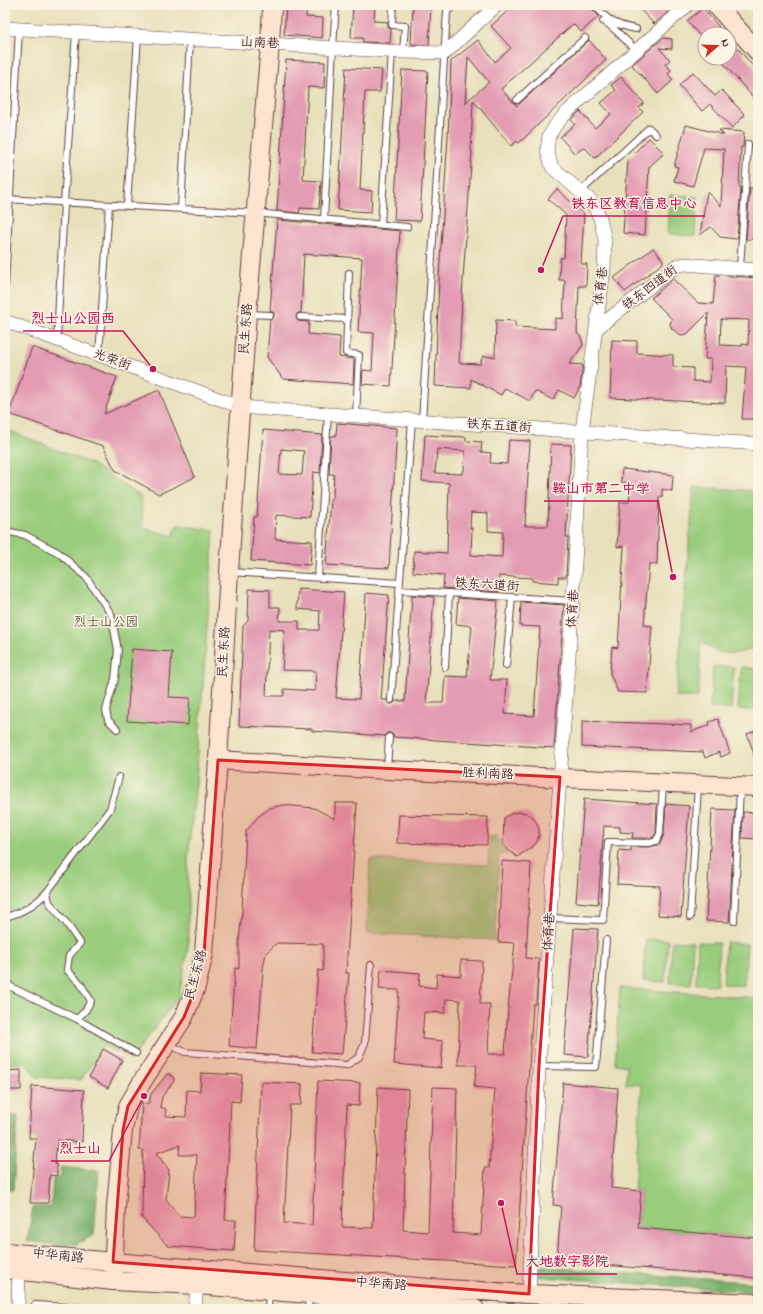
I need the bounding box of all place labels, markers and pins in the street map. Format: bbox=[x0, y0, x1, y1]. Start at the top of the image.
callout: 铁东区教育信息中心 bbox=[563, 190, 705, 216]
callout: 烈士山公园西 bbox=[23, 305, 123, 331]
callout: 鞍山市第二中学 bbox=[544, 475, 658, 501]
callout: 烈士山 bbox=[51, 1135, 109, 1161]
callout: 大地数字影院 bbox=[517, 1248, 617, 1274]

